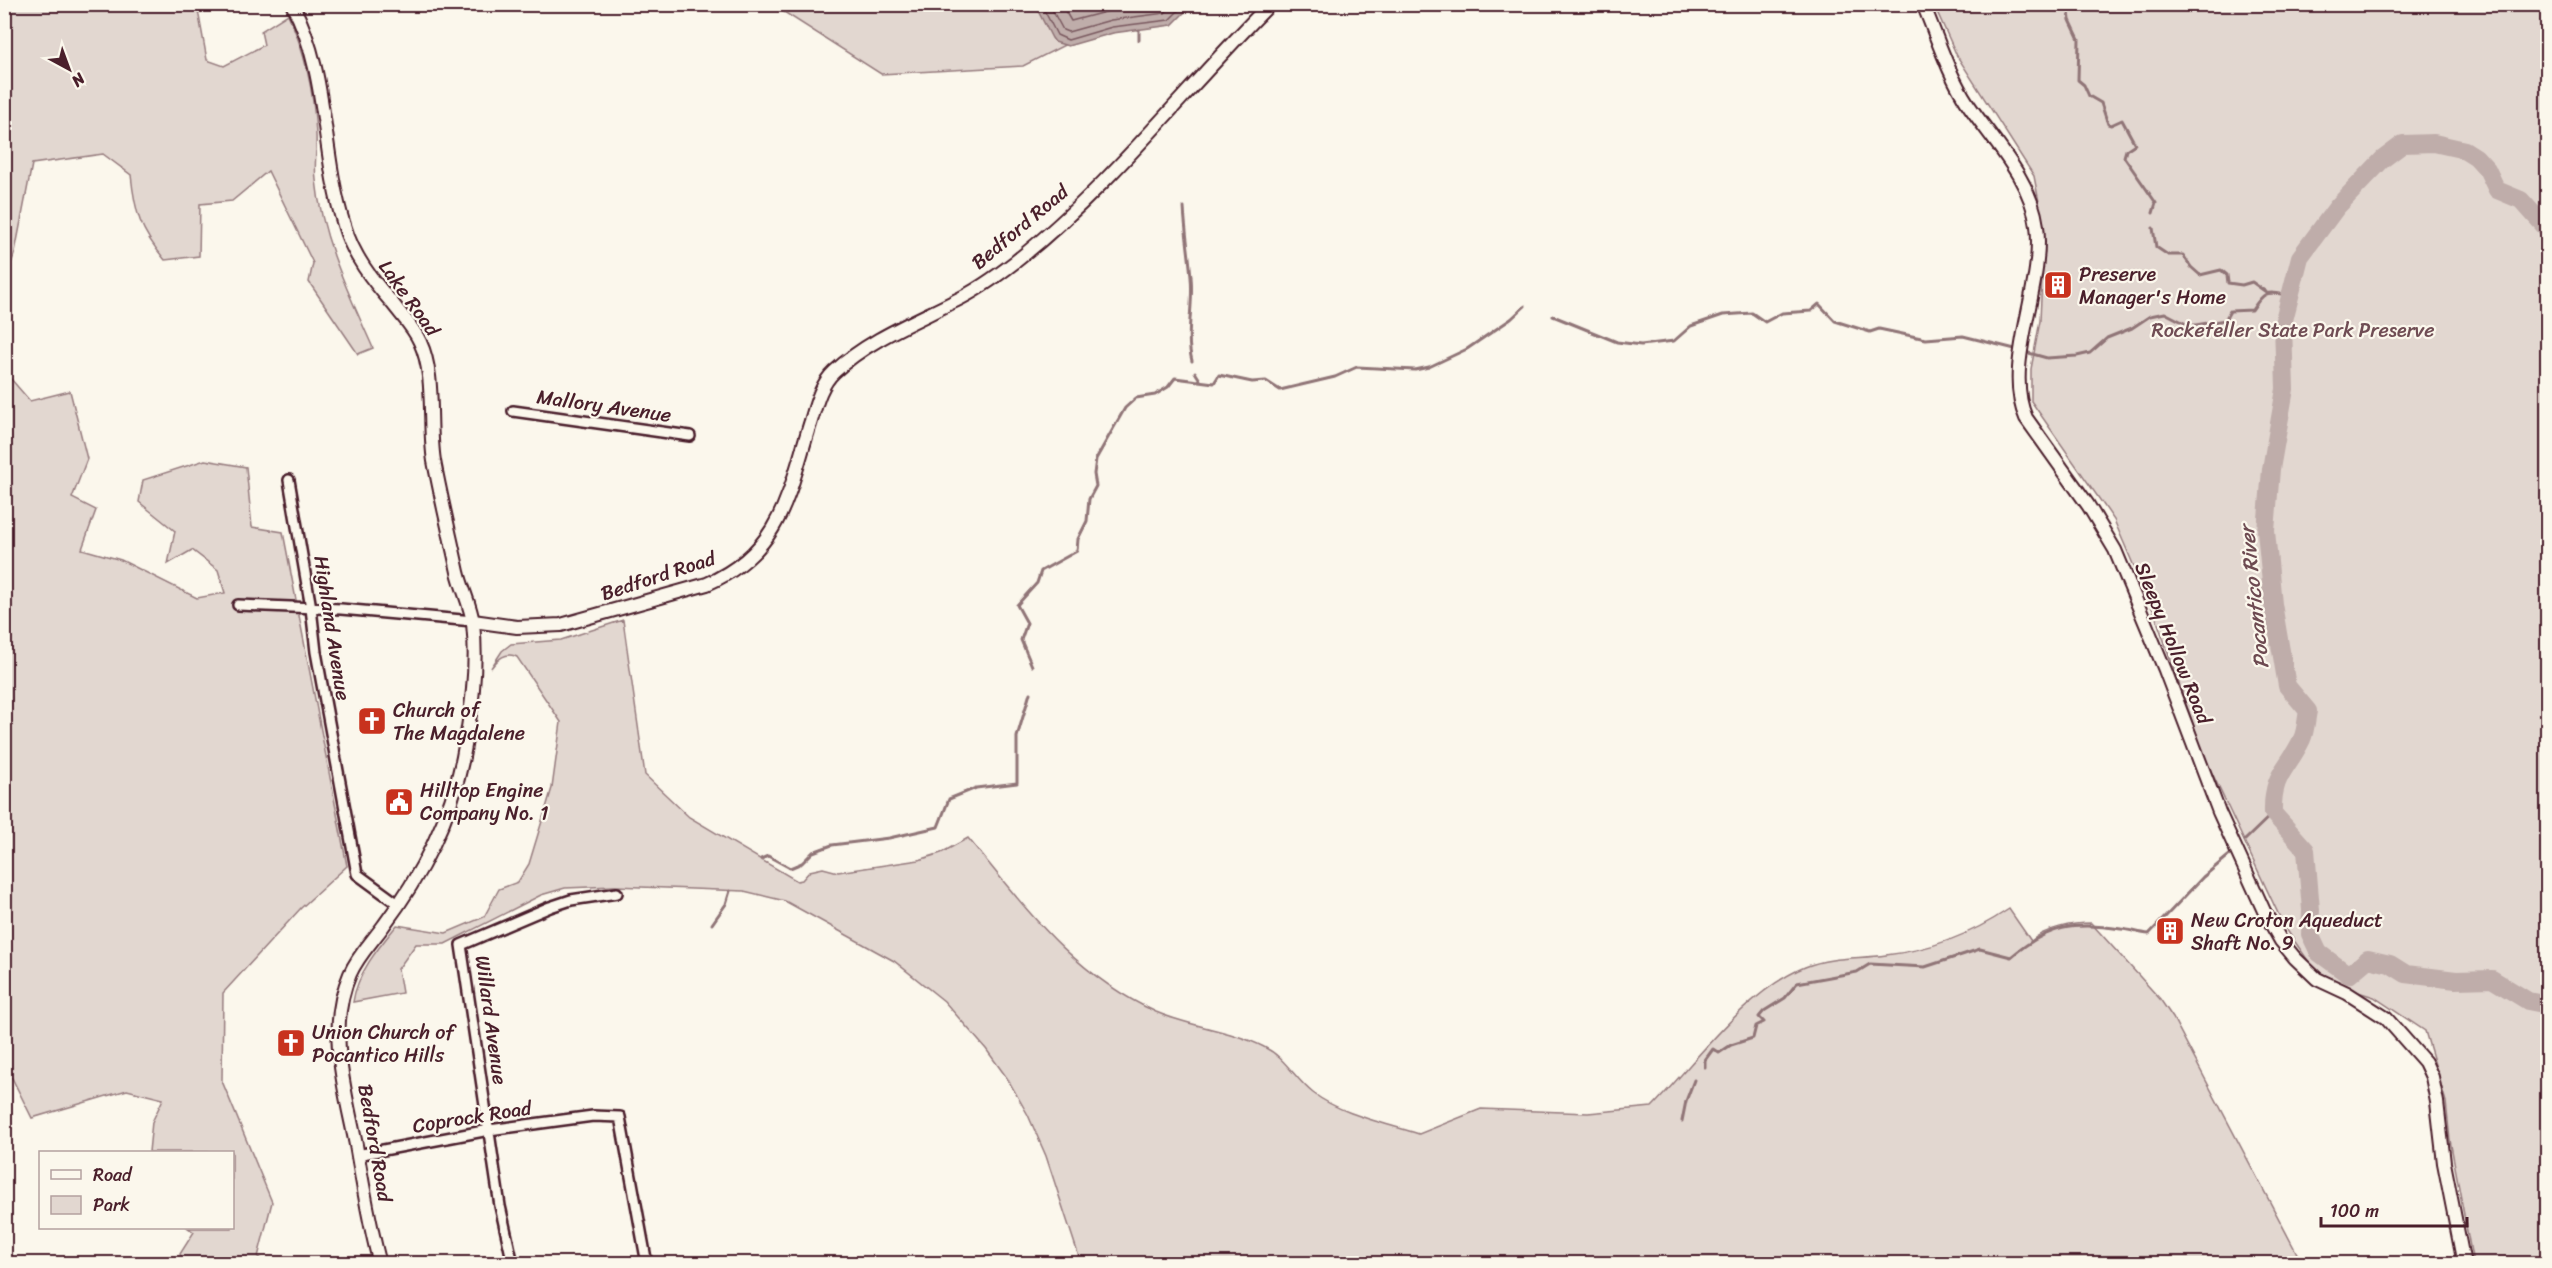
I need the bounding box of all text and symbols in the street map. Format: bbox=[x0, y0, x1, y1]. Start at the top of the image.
north arrow bbox=[39, 39, 99, 99]
text: N bbox=[64, 65, 93, 95]
street label: Bedford Road bbox=[963, 174, 1078, 279]
street label: Lake Road bbox=[369, 252, 450, 345]
place label: Preserve Manager's Home bbox=[2079, 257, 2226, 315]
building icon: Preserve Manager's Home bbox=[2042, 269, 2074, 301]
park label: Rockefeller State Park Preserve bbox=[2152, 313, 2434, 348]
street label: Mallory Avenue bbox=[534, 379, 674, 433]
water label: Pocantico River bbox=[2227, 520, 2280, 670]
street label: Bedford Road bbox=[596, 541, 721, 611]
street label: Highland Avenue bbox=[303, 553, 361, 703]
street label: Sleepy Hollow Road bbox=[2124, 557, 2222, 731]
place label: Church of The Magdalene bbox=[393, 693, 525, 751]
church icon: Church of The Magdalene bbox=[356, 705, 388, 737]
place label: Hilltop Engine Company No. 1 bbox=[420, 773, 549, 831]
public building icon: Hilltop Engine Company No. 1 bbox=[383, 786, 415, 818]
place label: New Croton Aqueduct Shaft No. 9 bbox=[2191, 903, 2383, 961]
building icon: New Croton Aqueduct Shaft No. 9 bbox=[2154, 915, 2186, 947]
street label: Willard Avenue bbox=[465, 953, 517, 1087]
place label: Union Church of Pocantico Hills bbox=[312, 1015, 457, 1073]
church icon: Union Church of Pocantico Hills bbox=[275, 1027, 307, 1059]
street label: Bedford Road bbox=[347, 1081, 403, 1206]
street label: Coprock Road bbox=[410, 1090, 535, 1144]
legend bbox=[39, 1151, 234, 1229]
text: Road bbox=[93, 1159, 133, 1191]
text: Park bbox=[93, 1189, 130, 1221]
scale bar bbox=[2321, 1190, 2466, 1228]
text: 100 m bbox=[2330, 1195, 2379, 1227]

